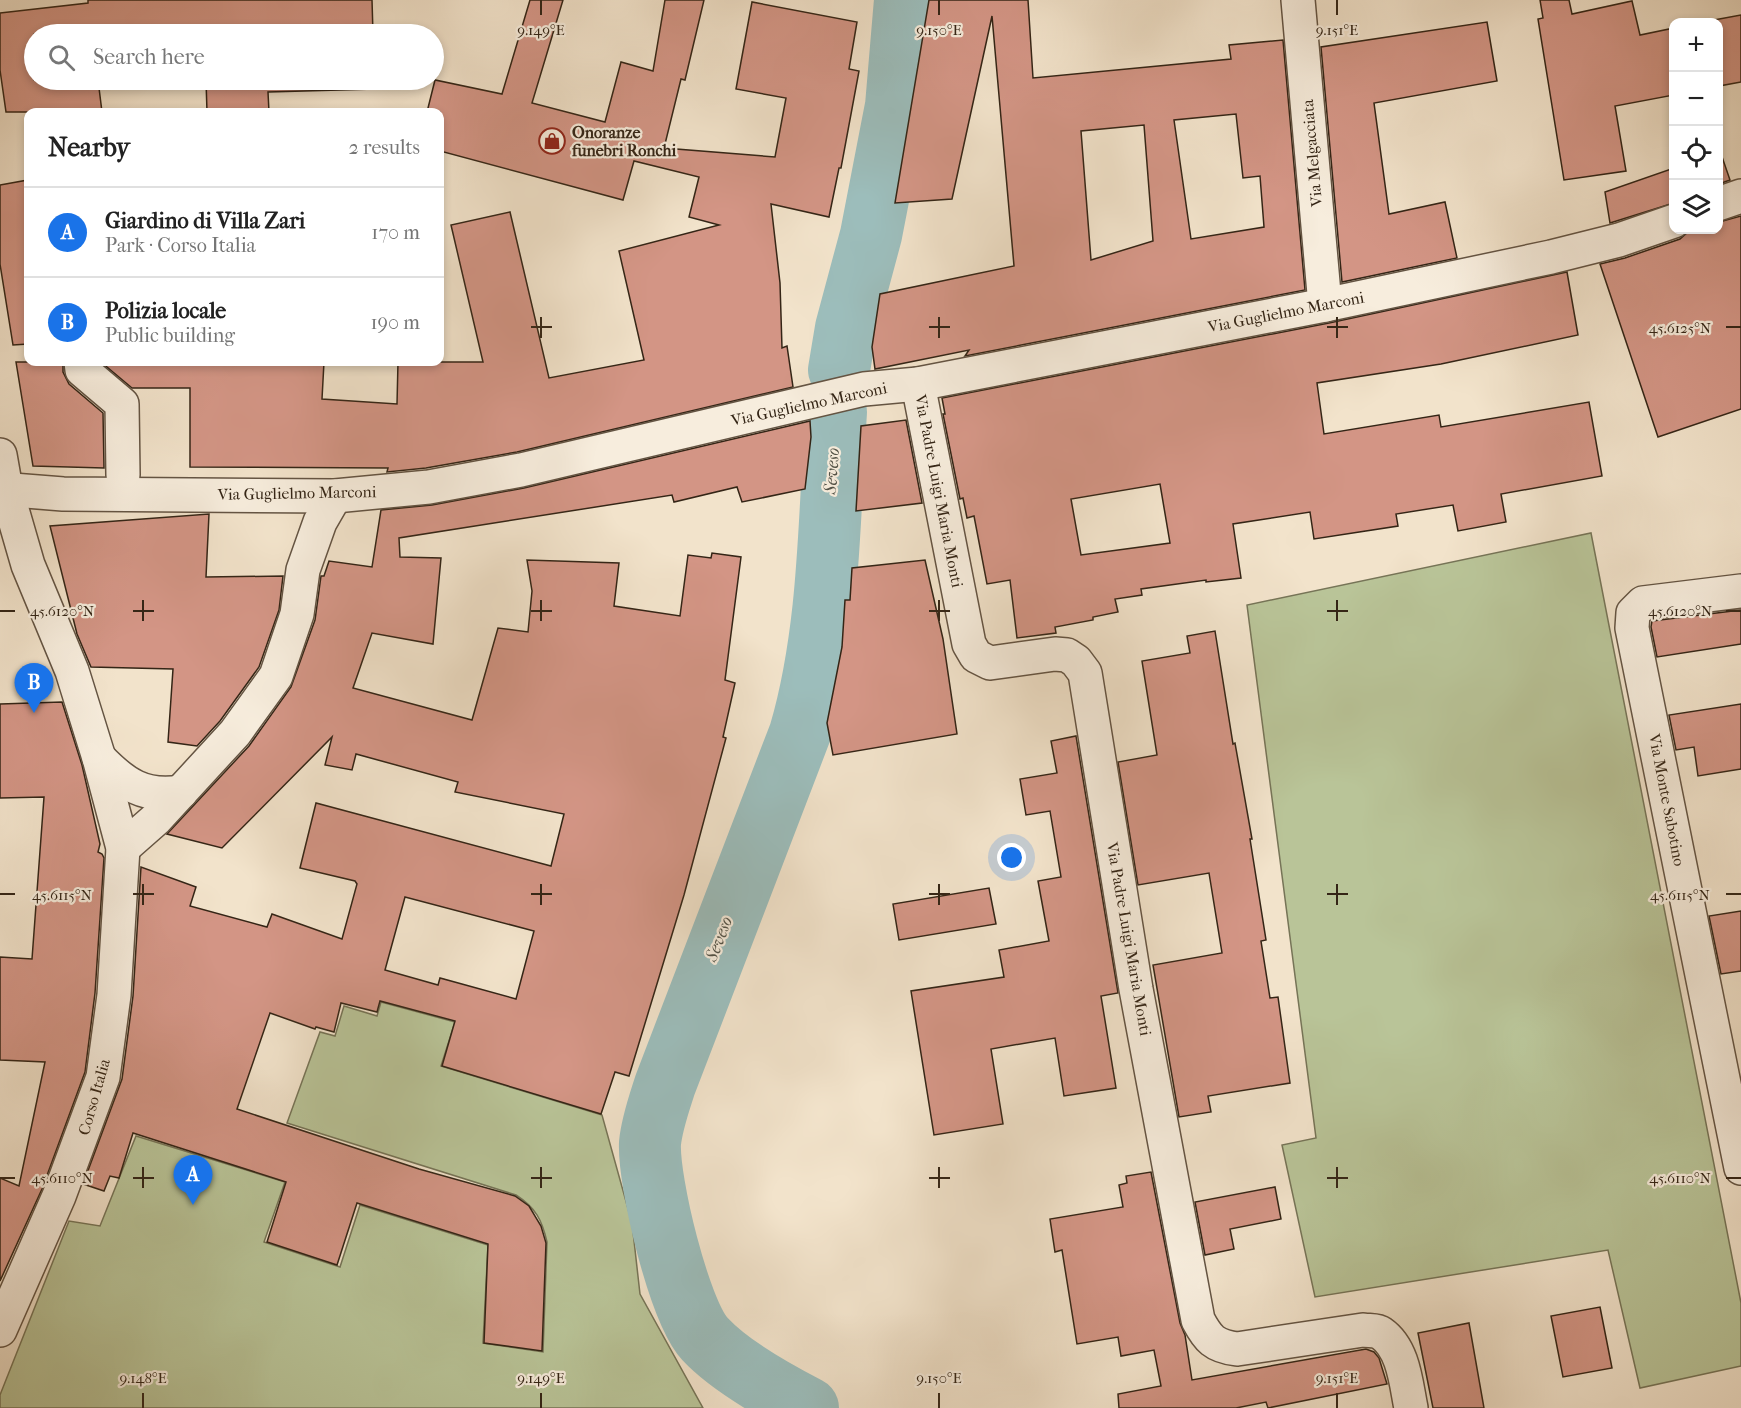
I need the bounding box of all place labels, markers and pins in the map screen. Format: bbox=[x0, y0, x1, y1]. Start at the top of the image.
place label: Onoranze funebri Ronchi bbox=[571, 123, 676, 160]
shop icon: Onoranze funebri Ronchi bbox=[537, 126, 567, 156]
pin: B bbox=[15, 664, 54, 713]
pin: A bbox=[174, 1156, 212, 1205]

